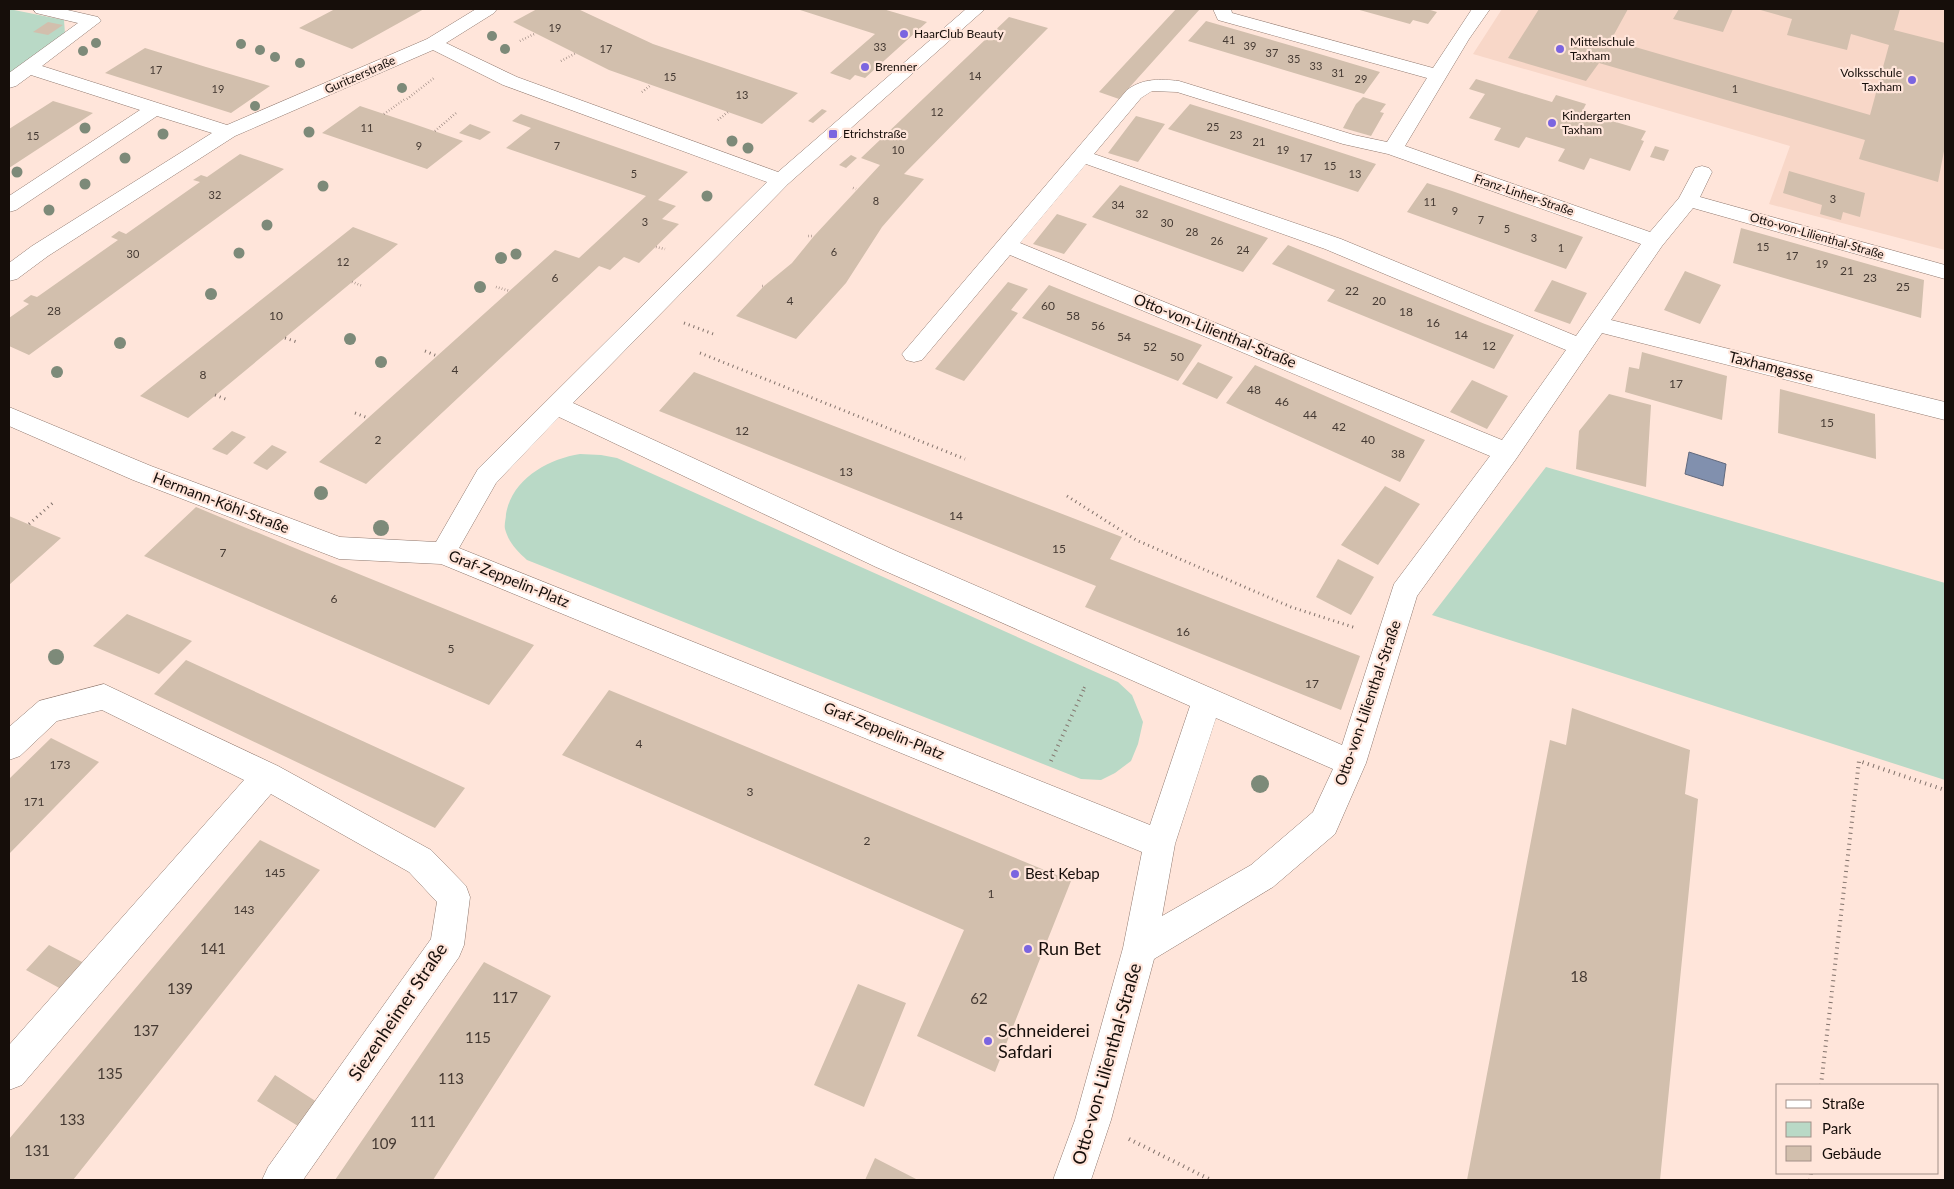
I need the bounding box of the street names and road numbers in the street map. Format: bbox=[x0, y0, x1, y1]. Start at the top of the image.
street label: Guritzerstraße bbox=[322, 52, 398, 97]
street label: Franz-Linher-Straße bbox=[1472, 170, 1576, 219]
street label: Otto-von-Lilienthal-Straße bbox=[1748, 209, 1886, 262]
street label: Otto-von-Lilienthal-Straße bbox=[1131, 289, 1299, 371]
street label: Taxhamgasse bbox=[1727, 347, 1815, 385]
street label: Hermann-Köhl-Straße bbox=[151, 468, 292, 536]
street label: Graf-Zeppelin-Platz bbox=[446, 546, 573, 611]
street label: Otto-von-Lilienthal-Straße bbox=[1330, 618, 1404, 788]
street label: Graf-Zeppelin-Platz bbox=[821, 698, 948, 763]
street label: Siezenheimer Straße bbox=[343, 939, 451, 1084]
street label: Otto-von-Lilienthal-Straße bbox=[1067, 960, 1145, 1167]

